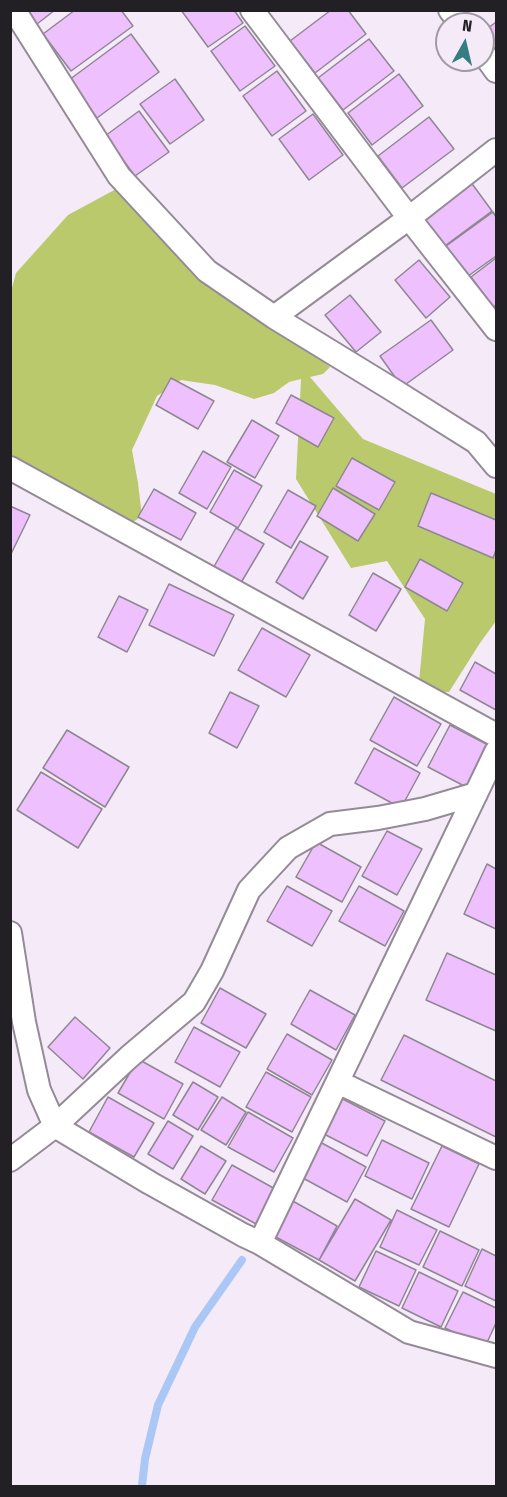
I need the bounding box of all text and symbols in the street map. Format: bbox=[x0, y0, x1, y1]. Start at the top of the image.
north arrow bbox=[435, 12, 495, 72]
text: N bbox=[461, 16, 473, 36]

